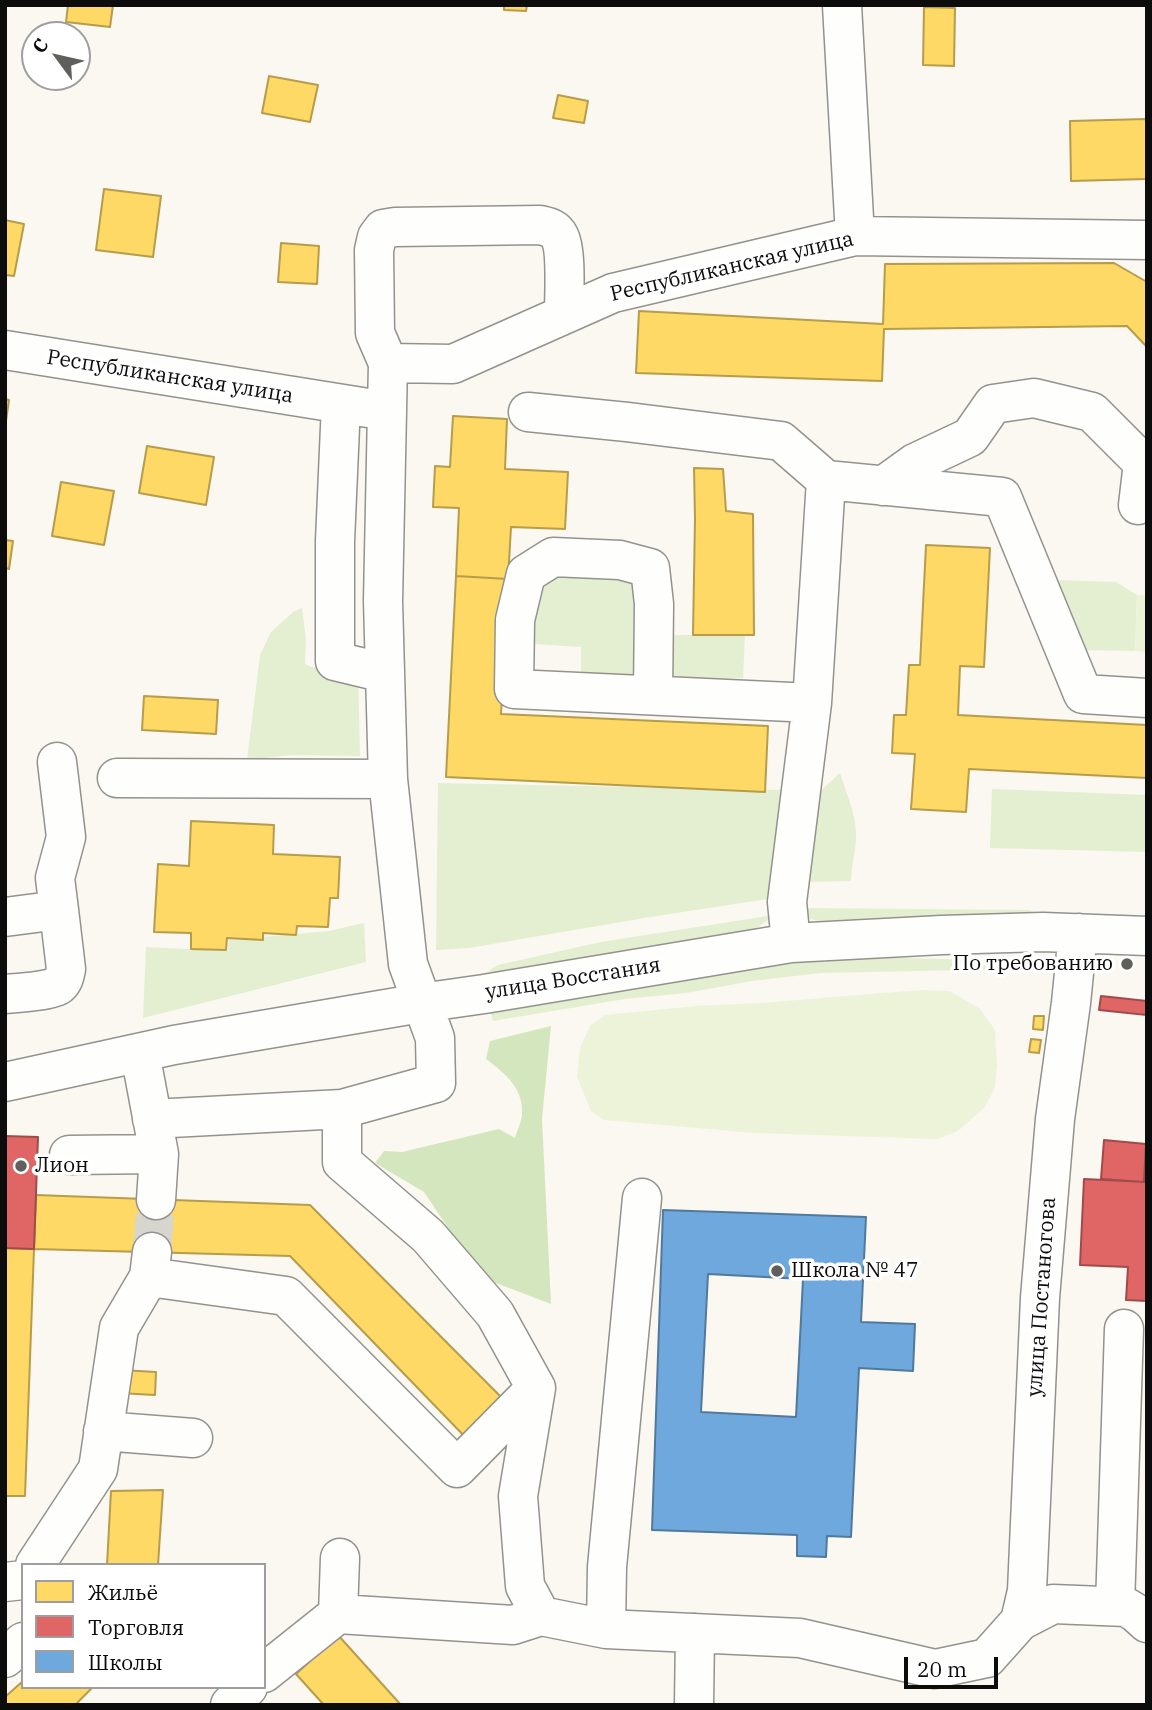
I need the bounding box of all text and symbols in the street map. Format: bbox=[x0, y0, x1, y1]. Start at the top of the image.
north arrow bbox=[21, 21, 91, 91]
text: С bbox=[27, 34, 54, 57]
street label: Республиканская улица bbox=[608, 227, 856, 307]
street label: Республиканская улица bbox=[45, 345, 295, 409]
place label: По требованию bbox=[953, 951, 1113, 977]
street label: улица Восстания bbox=[484, 953, 662, 1005]
marker: По требованию bbox=[1119, 956, 1135, 972]
place label: Лион bbox=[35, 1153, 89, 1179]
marker: Лион bbox=[13, 1158, 29, 1174]
street label: улица Постаногова bbox=[1022, 1196, 1062, 1398]
place label: Школа № 47 bbox=[791, 1258, 919, 1284]
marker: Школа № 47 bbox=[769, 1263, 785, 1279]
legend bbox=[21, 1563, 266, 1689]
text: Жильё bbox=[88, 1578, 158, 1606]
text: Торговля bbox=[88, 1613, 184, 1641]
scale bar bbox=[907, 1644, 1002, 1688]
text: Школы bbox=[88, 1648, 163, 1676]
text: 20 m bbox=[917, 1655, 967, 1683]

